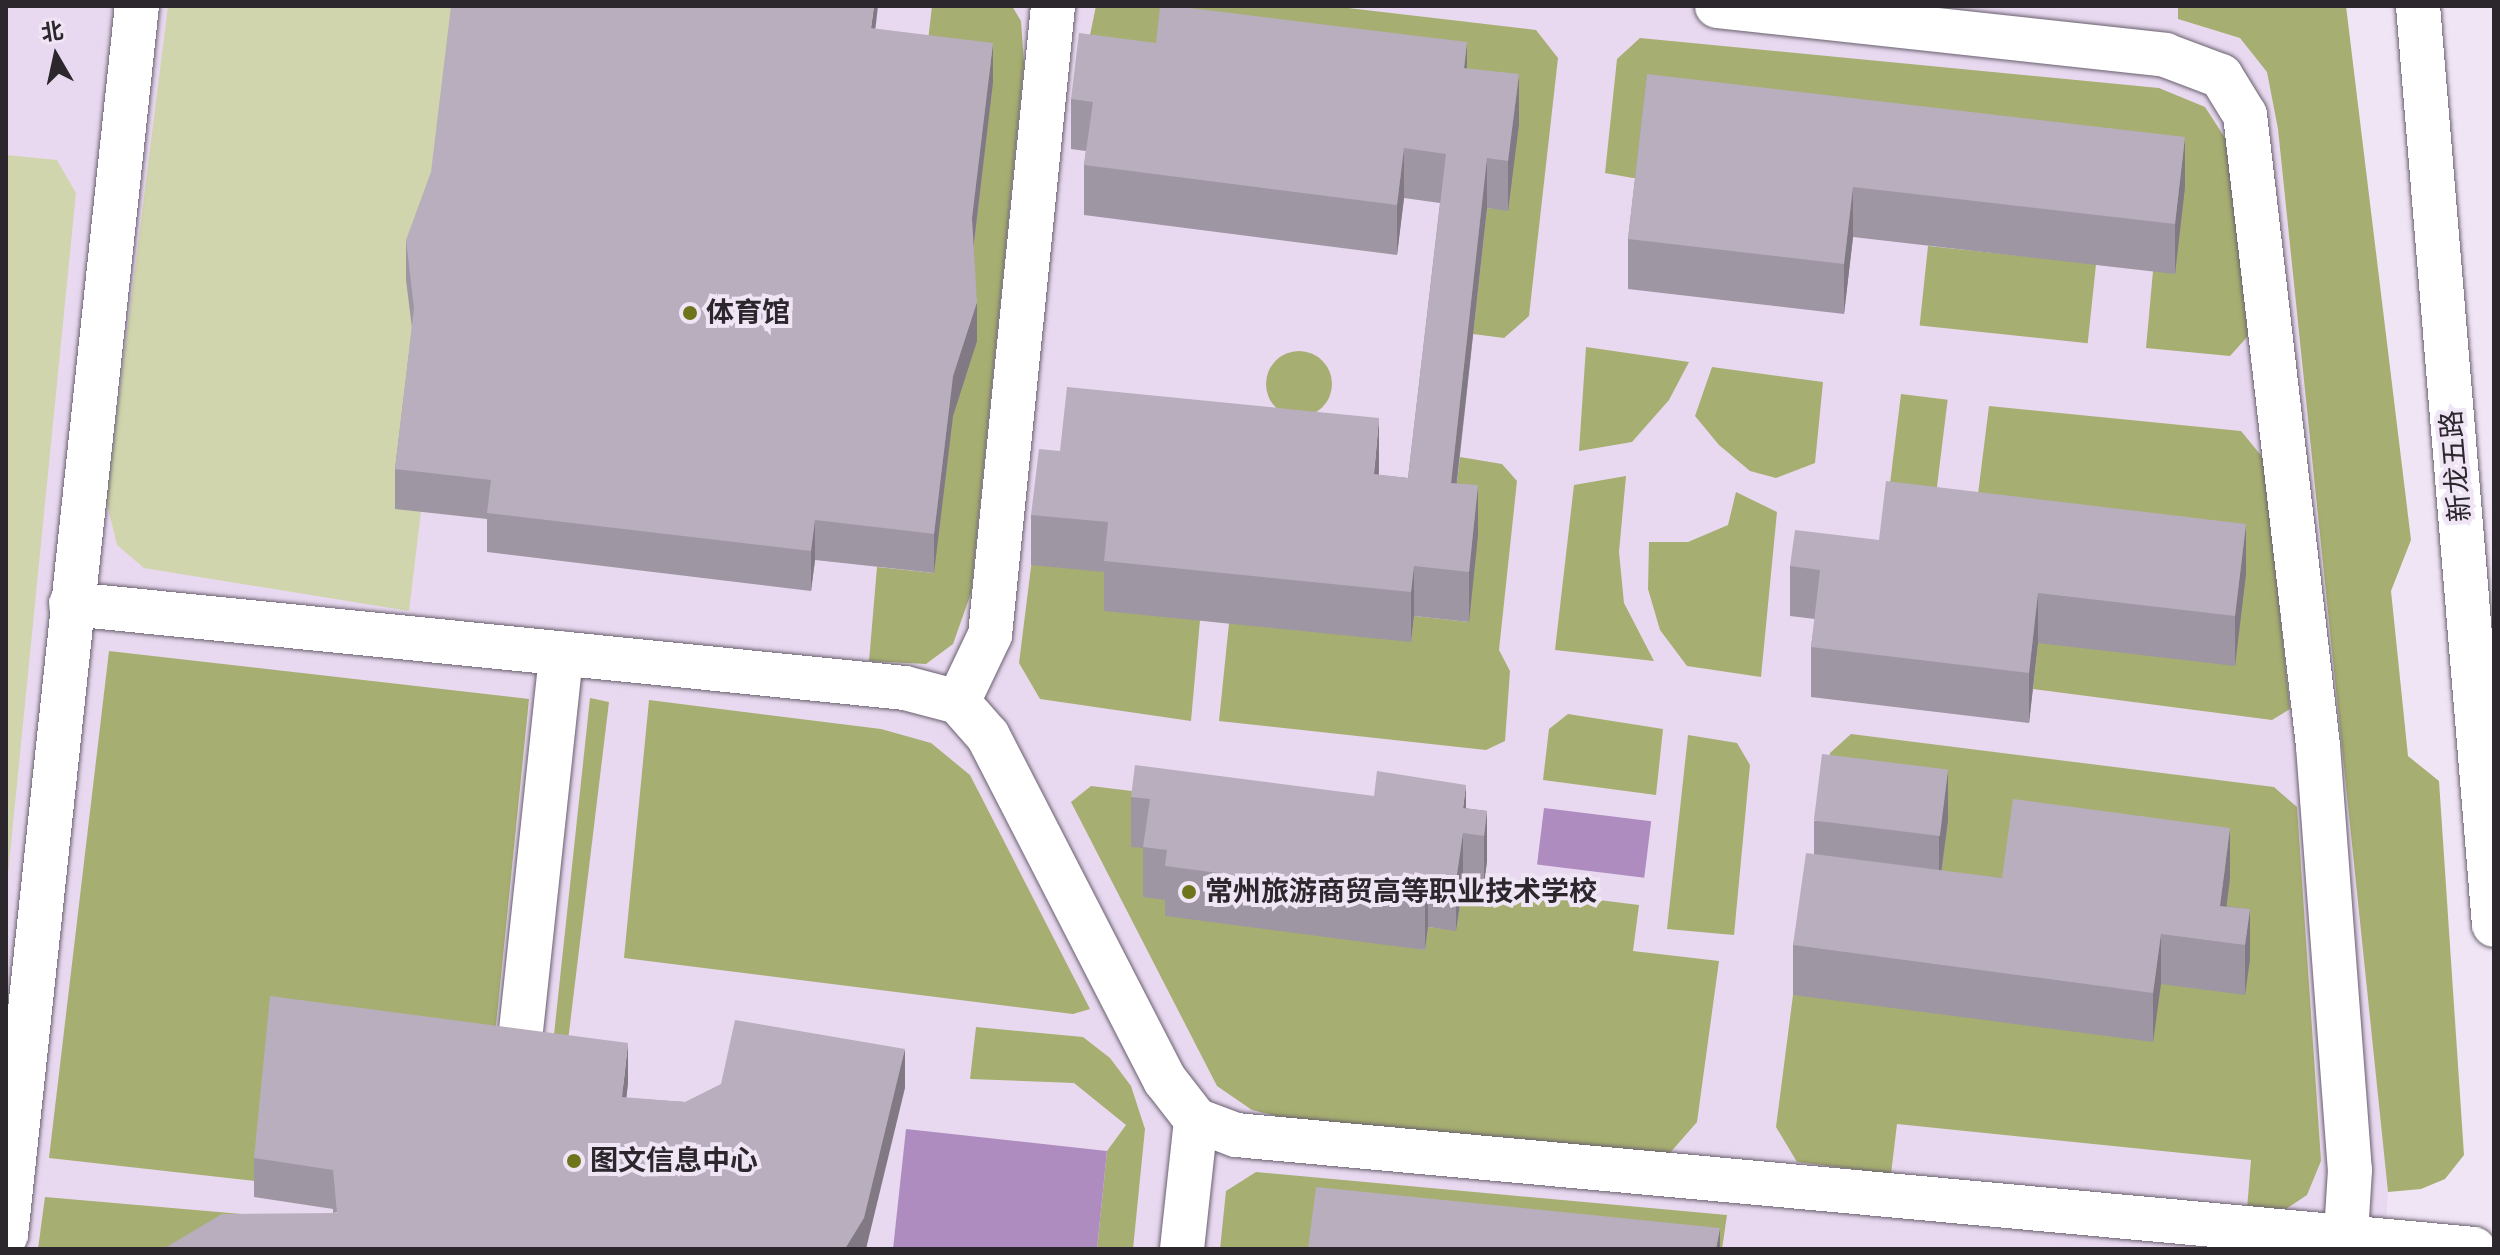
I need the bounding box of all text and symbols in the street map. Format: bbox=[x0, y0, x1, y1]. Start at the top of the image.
north arrow bbox=[16, 16, 96, 96]
text: 北 bbox=[39, 18, 65, 46]
place label: 体育馆 bbox=[706, 296, 790, 330]
marker: 体育馆 bbox=[681, 304, 699, 322]
street label: 新龙五路 bbox=[2434, 409, 2478, 523]
place label: 常州旅游商贸高等职业技术学校 bbox=[1205, 875, 1597, 909]
marker: 常州旅游商贸高等职业技术学校 bbox=[1180, 883, 1198, 901]
place label: 图文信息中心 bbox=[590, 1144, 758, 1178]
marker: 图文信息中心 bbox=[565, 1152, 583, 1170]

